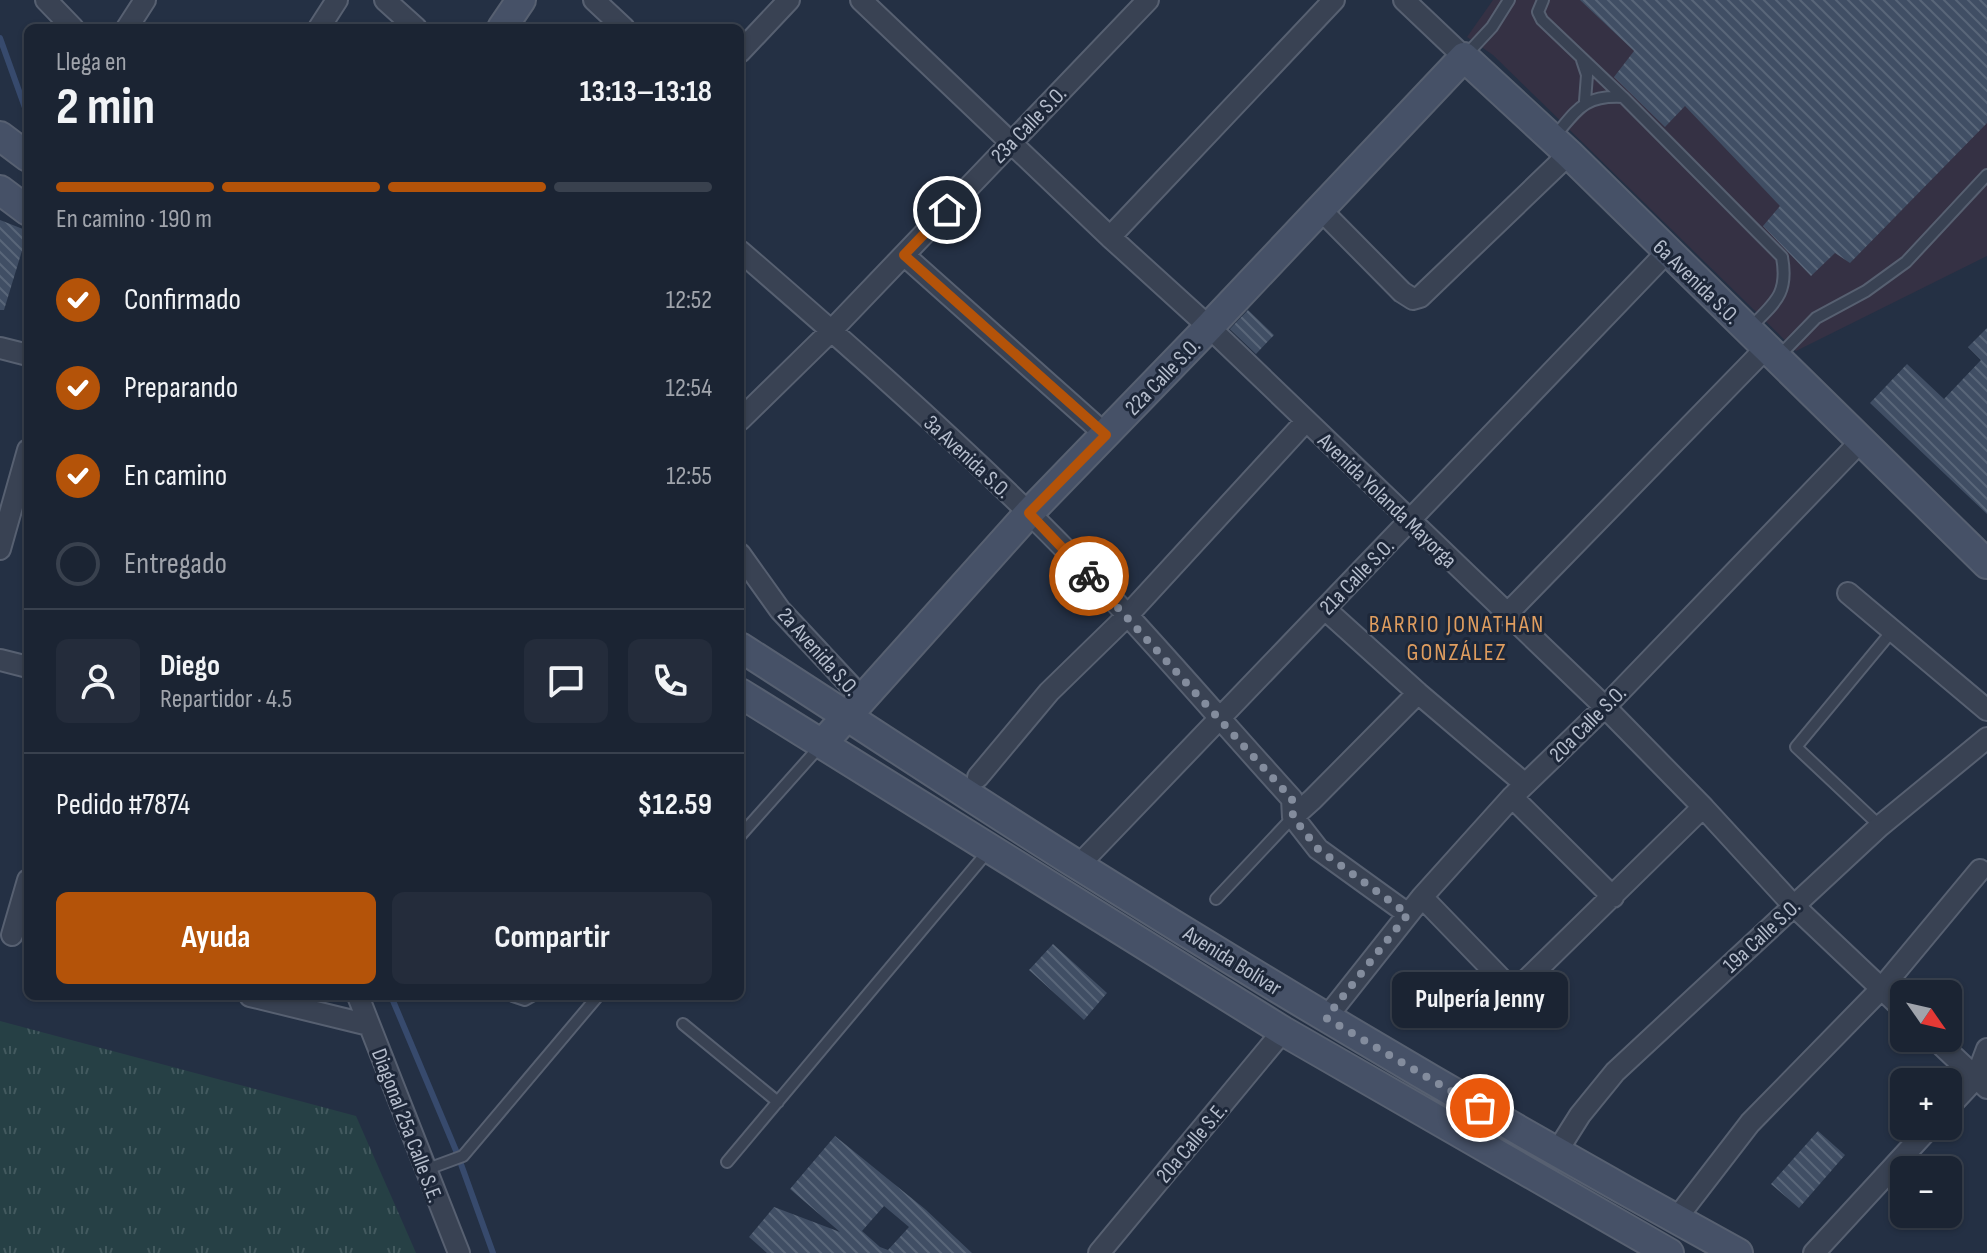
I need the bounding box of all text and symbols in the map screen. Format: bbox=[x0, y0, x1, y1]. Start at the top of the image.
text: Llega en bbox=[56, 47, 127, 78]
text: 13:13–13:18 bbox=[580, 74, 712, 110]
text: 2 min bbox=[56, 76, 155, 139]
street label: 23a Calle S.O. bbox=[986, 81, 1073, 169]
pin bbox=[913, 176, 981, 244]
icon: home bbox=[925, 188, 969, 232]
text: En camino · 190 m bbox=[56, 204, 212, 235]
street label: 6a Avenida S.O. bbox=[1647, 234, 1745, 330]
icon: check bbox=[56, 278, 100, 322]
text: Confirmado bbox=[124, 282, 241, 318]
text: 12:52 bbox=[666, 285, 712, 316]
street label: 22a Calle S.O. bbox=[1120, 333, 1206, 421]
icon: check bbox=[56, 366, 100, 410]
text: Preparando bbox=[124, 370, 238, 406]
text: 12:54 bbox=[666, 373, 712, 404]
street label: 3a Avenida S.O. bbox=[918, 410, 1016, 504]
street label: Avenida Yolanda Mayorga bbox=[1311, 427, 1462, 574]
icon: check bbox=[56, 454, 100, 498]
text: En camino bbox=[124, 458, 227, 494]
text: 12:55 bbox=[666, 461, 712, 492]
street label: 21a Calle S.O. bbox=[1314, 533, 1400, 621]
courier bbox=[1049, 536, 1129, 616]
text: Entregado bbox=[124, 546, 227, 582]
icon: bike bbox=[1067, 554, 1111, 598]
street label: 2a Avenida S.O. bbox=[771, 602, 865, 702]
district label: BARRIO JONATHAN GONZÁLEZ bbox=[1369, 610, 1545, 667]
button: person bbox=[56, 639, 140, 723]
button: chat bbox=[524, 639, 608, 723]
button: phone bbox=[628, 639, 712, 723]
text: Diego bbox=[160, 648, 220, 684]
street label: 20a Calle S.O. bbox=[1544, 680, 1632, 768]
text: Repartidor · 4.5 bbox=[160, 684, 292, 715]
text: Pedido #7874 bbox=[56, 787, 190, 823]
text: $12.59 bbox=[637, 787, 712, 823]
button: Ayuda bbox=[56, 892, 376, 984]
button: Compartir bbox=[392, 892, 712, 984]
street label: 19a Calle S.O. bbox=[1718, 893, 1806, 979]
street label: Avenida Bolívar bbox=[1177, 920, 1286, 1002]
callout: Pulpería Jenny bbox=[1392, 972, 1568, 1028]
north arrow bbox=[1890, 980, 1962, 1052]
map controls bbox=[1890, 980, 1962, 1228]
text: Pulpería Jenny bbox=[1415, 984, 1545, 1015]
street label: Diagonal 25a Calle S.E. bbox=[365, 1045, 448, 1206]
button: + bbox=[1890, 1068, 1962, 1140]
pin bbox=[1446, 1074, 1514, 1142]
icon: bag bbox=[1458, 1086, 1502, 1130]
street label: 20a Calle S.E. bbox=[1151, 1097, 1234, 1189]
button: − bbox=[1890, 1156, 1962, 1228]

